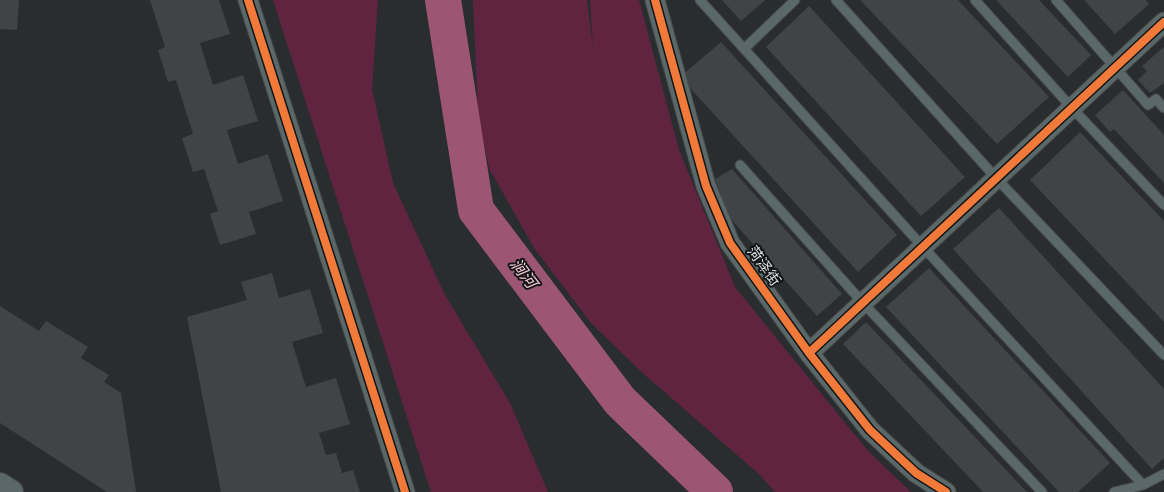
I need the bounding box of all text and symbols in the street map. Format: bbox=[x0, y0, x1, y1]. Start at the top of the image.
street label: 菏泽街 bbox=[742, 241, 787, 291]
water label: 涧河 bbox=[505, 253, 545, 295]

